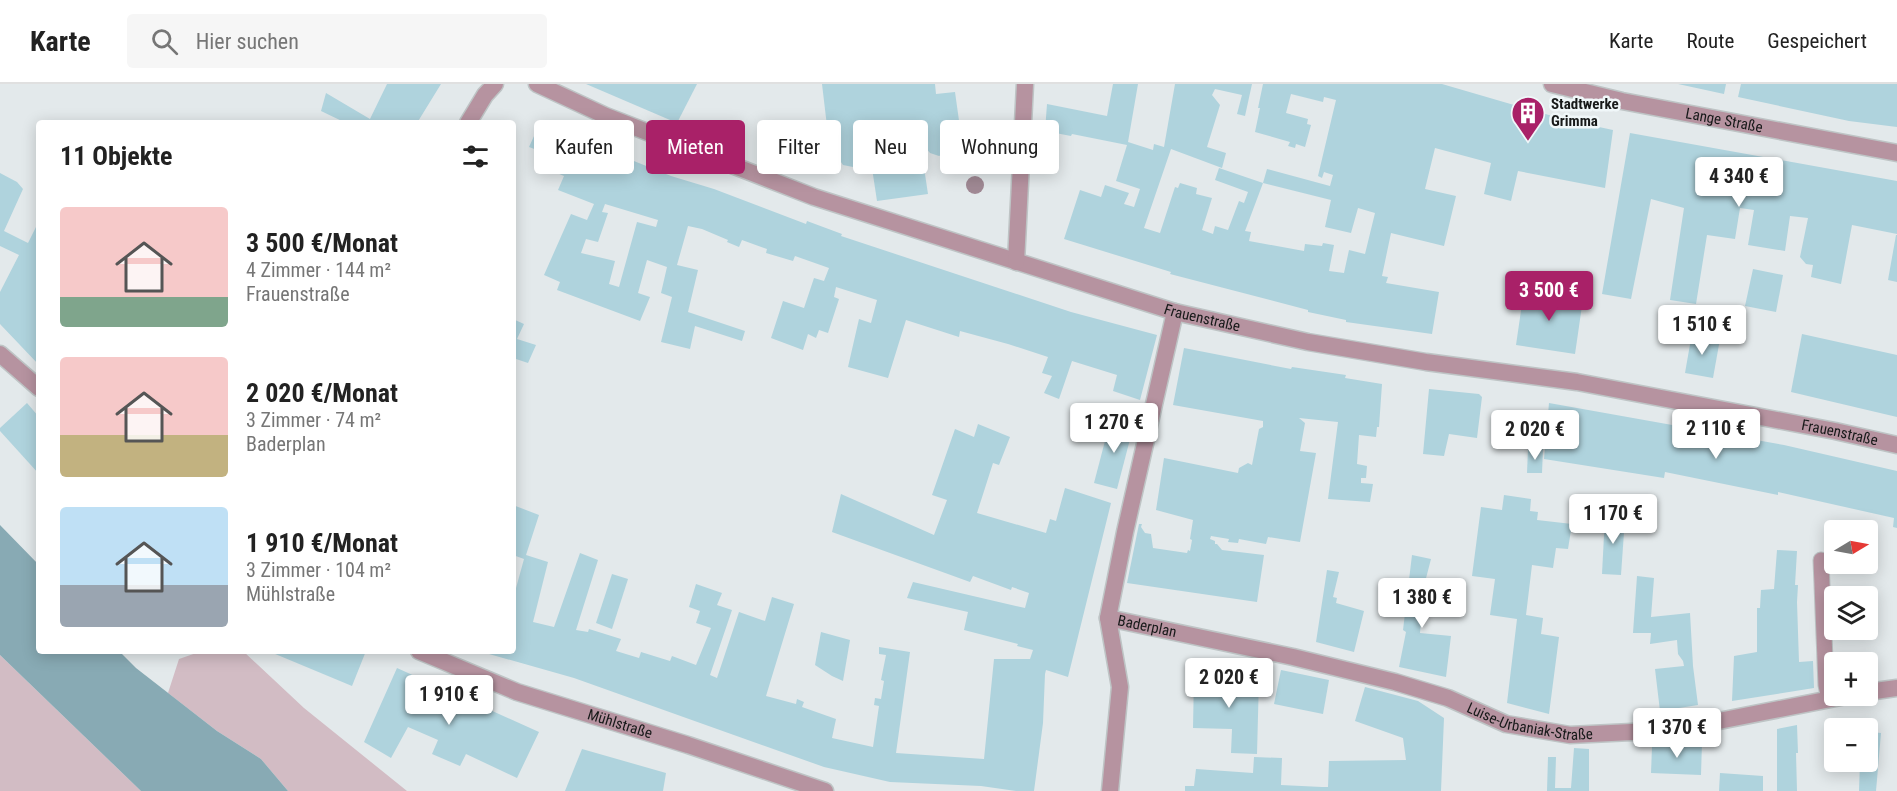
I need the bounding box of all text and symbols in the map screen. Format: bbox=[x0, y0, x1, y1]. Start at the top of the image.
search box bbox=[127, 14, 547, 68]
text: Karte bbox=[30, 25, 91, 58]
icon: search bbox=[148, 25, 181, 58]
text: Hier suchen bbox=[196, 29, 299, 54]
text: Karte bbox=[1609, 29, 1653, 53]
text: Route bbox=[1686, 29, 1734, 53]
text: Gespeichert bbox=[1767, 29, 1867, 53]
building icon: Stadtwerke Grimma bbox=[1510, 95, 1546, 142]
place label: Stadtwerke Grimma bbox=[1551, 95, 1619, 130]
street label: Lange Straße bbox=[1684, 104, 1764, 136]
chip: Kaufen bbox=[534, 120, 634, 174]
chip: Mieten bbox=[646, 120, 745, 174]
chip: Filter bbox=[757, 120, 841, 174]
chip: Neu bbox=[853, 120, 928, 174]
chip: Wohnung bbox=[940, 120, 1059, 174]
icon: filters bbox=[459, 140, 492, 173]
text: 11 Objekte bbox=[60, 141, 173, 171]
pin: 4 340 € bbox=[1684, 157, 1794, 208]
text: 4 340 € bbox=[1709, 164, 1769, 188]
text: 3 500 €/Monat bbox=[246, 228, 398, 258]
icon: home bbox=[108, 231, 180, 303]
text: 4 Zimmer · 144 m² bbox=[246, 258, 391, 282]
pin: 3 500 € bbox=[1494, 271, 1604, 322]
text: 3 500 € bbox=[1519, 278, 1579, 302]
text: Frauenstraße bbox=[246, 282, 350, 306]
street label: Frauenstraße bbox=[1162, 300, 1242, 335]
pin: 1 510 € bbox=[1647, 305, 1757, 356]
text: 1 510 € bbox=[1672, 312, 1732, 336]
text: 2 020 €/Monat bbox=[246, 378, 398, 408]
icon: home bbox=[108, 381, 180, 453]
pin: 1 270 € bbox=[1059, 403, 1169, 454]
text: 3 Zimmer · 74 m² bbox=[246, 408, 381, 432]
pin: 2 110 € bbox=[1661, 409, 1771, 460]
text: 1 270 € bbox=[1084, 410, 1144, 434]
pin: 2 020 € bbox=[1480, 410, 1590, 461]
text: 2 110 € bbox=[1686, 416, 1746, 440]
street label: Frauenstraße bbox=[1800, 416, 1880, 449]
text: 2 020 € bbox=[1505, 417, 1565, 441]
text: Baderplan bbox=[246, 432, 326, 456]
pin: 1 170 € bbox=[1558, 494, 1668, 545]
text: 1 170 € bbox=[1583, 501, 1643, 525]
north arrow bbox=[1824, 520, 1878, 574]
map controls bbox=[1824, 520, 1878, 772]
text: 1 910 €/Monat bbox=[246, 528, 398, 558]
icon: home bbox=[108, 531, 180, 603]
text: 3 Zimmer · 104 m² bbox=[246, 558, 391, 582]
pin: 1 380 € bbox=[1367, 578, 1477, 629]
text: Mühlstraße bbox=[246, 582, 335, 606]
text: 1 380 € bbox=[1392, 585, 1452, 609]
button: layers bbox=[1824, 586, 1878, 640]
street label: Baderplan bbox=[1116, 611, 1178, 641]
button: + bbox=[1824, 652, 1878, 706]
pin: 2 020 € bbox=[1174, 658, 1284, 709]
text: 2 020 € bbox=[1199, 665, 1259, 689]
pin: 1 910 € bbox=[394, 675, 504, 726]
text: 1 910 € bbox=[419, 682, 479, 706]
street label: Luise-Urbaniak-Straße bbox=[1464, 699, 1593, 744]
street label: Mühlstraße bbox=[585, 705, 655, 742]
pin: 1 370 € bbox=[1622, 708, 1732, 759]
text: 1 370 € bbox=[1647, 715, 1707, 739]
button: − bbox=[1824, 718, 1878, 772]

